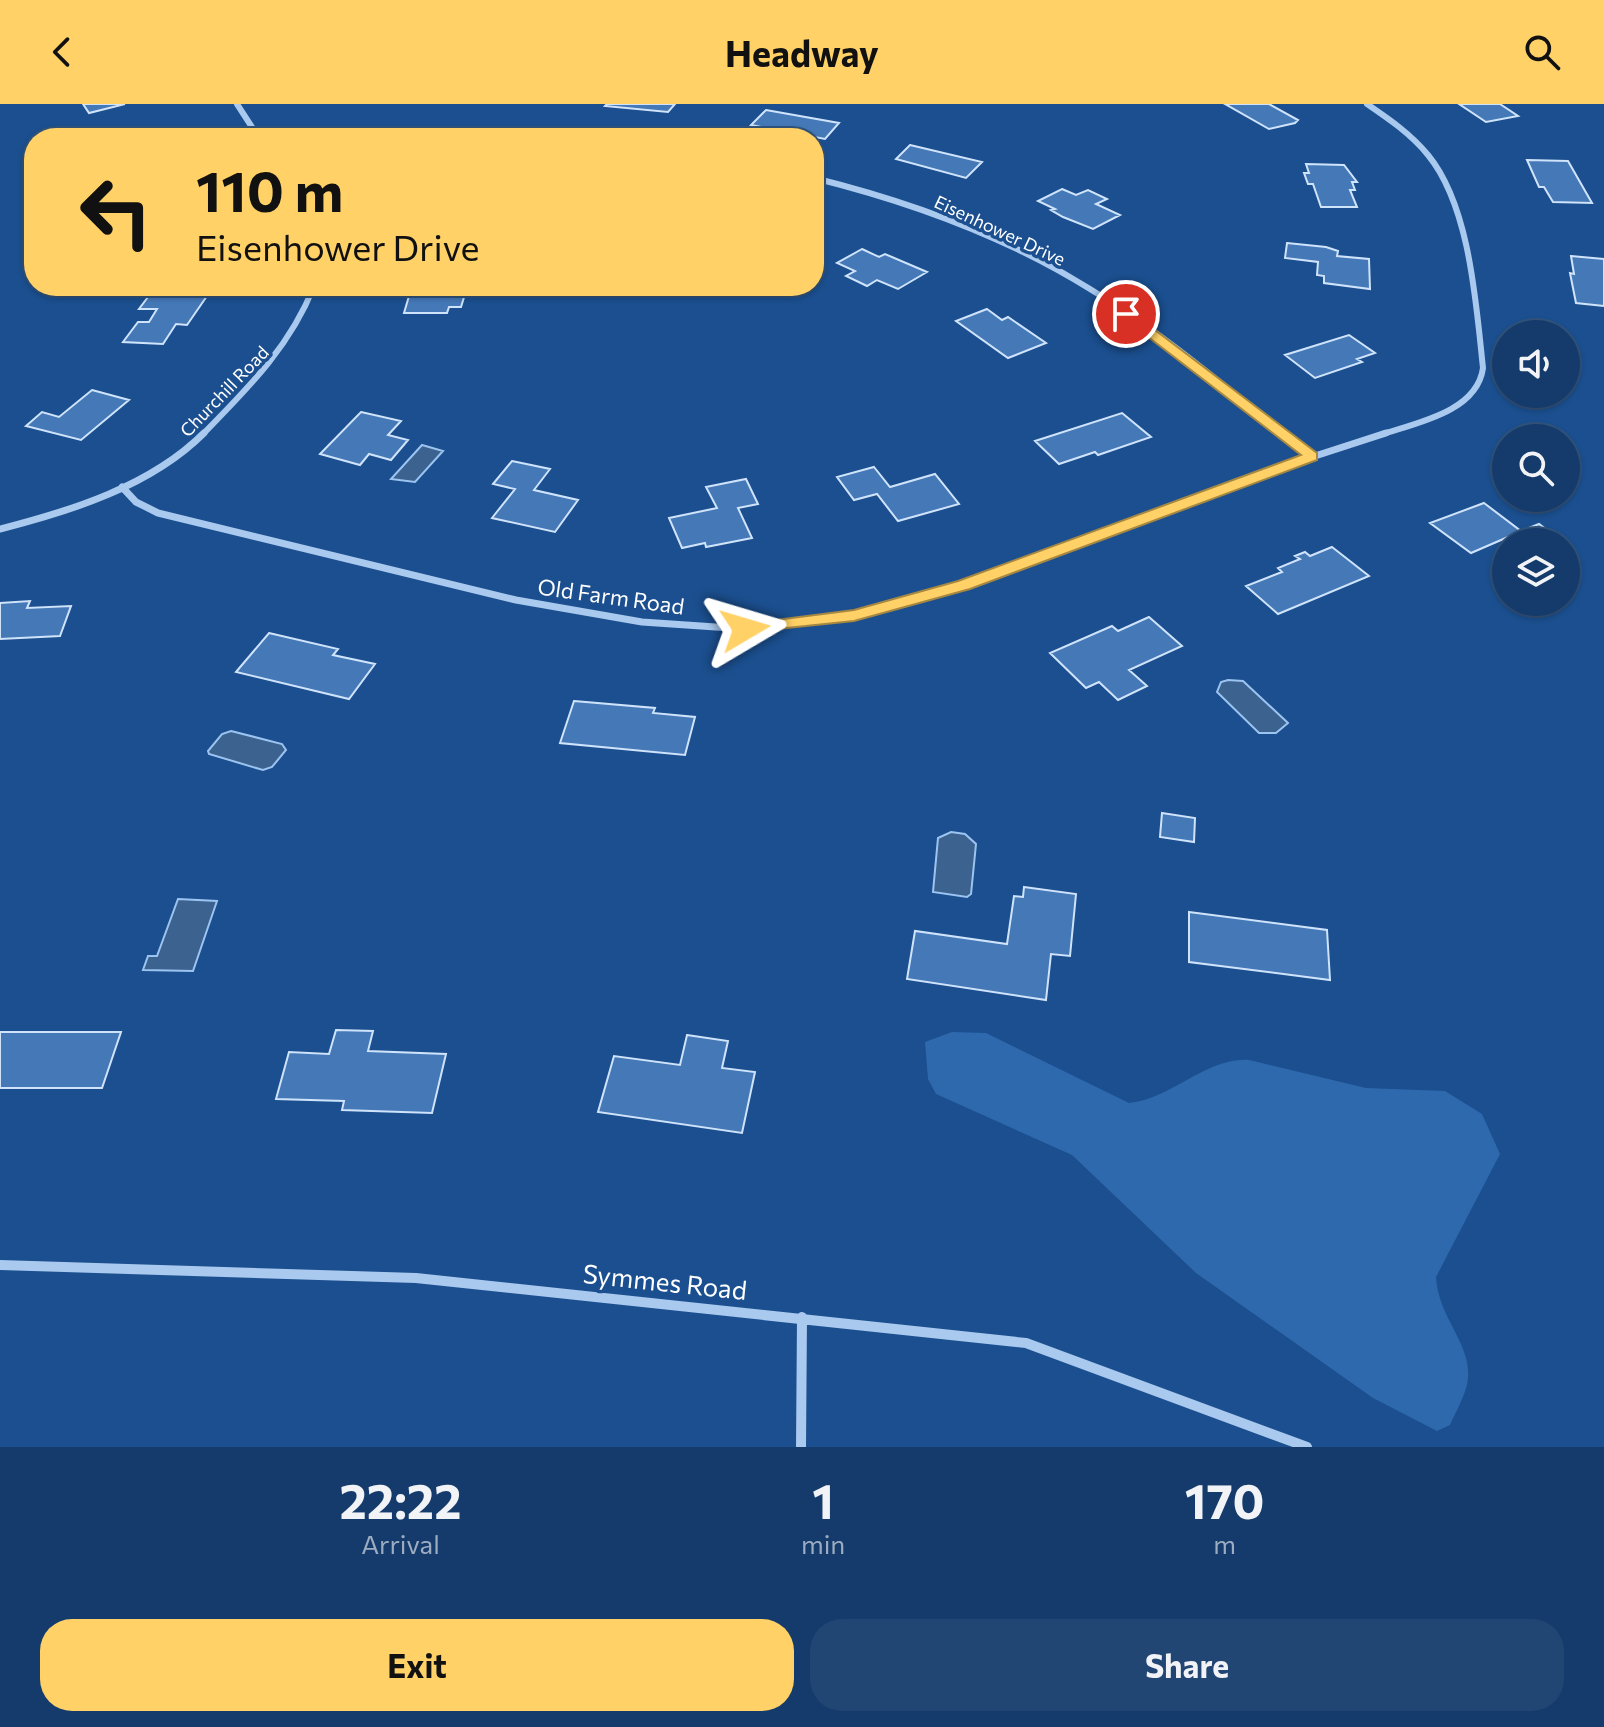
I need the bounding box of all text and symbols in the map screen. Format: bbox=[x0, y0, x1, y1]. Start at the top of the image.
icon: back bbox=[40, 30, 84, 74]
text: Headway bbox=[725, 30, 879, 74]
icon: search bbox=[1520, 30, 1564, 74]
text: 110 m bbox=[196, 155, 343, 224]
icon: left bbox=[64, 160, 168, 264]
street label: Eisenhower Drive bbox=[931, 190, 1069, 270]
text: Eisenhower Drive bbox=[196, 224, 480, 268]
pin bbox=[1092, 280, 1160, 348]
icon: arrive bbox=[1104, 292, 1148, 336]
map controls bbox=[1492, 320, 1580, 616]
button: sound bbox=[1492, 320, 1580, 408]
street label: Churchill Road bbox=[175, 341, 273, 441]
button: search bbox=[1492, 424, 1580, 512]
button: layers bbox=[1492, 528, 1580, 616]
street label: Old Farm Road bbox=[536, 572, 686, 620]
position arrow bbox=[703, 587, 787, 671]
street label: Symmes Road bbox=[581, 1257, 749, 1305]
text: 22:22 bbox=[340, 1470, 461, 1529]
text: 1 bbox=[812, 1470, 834, 1529]
text: 170 bbox=[1185, 1470, 1264, 1529]
text: Arrival bbox=[361, 1528, 440, 1559]
text: min bbox=[801, 1528, 845, 1559]
text: m bbox=[1213, 1528, 1236, 1559]
button: Exit bbox=[40, 1619, 794, 1711]
button: Share bbox=[810, 1619, 1564, 1711]

